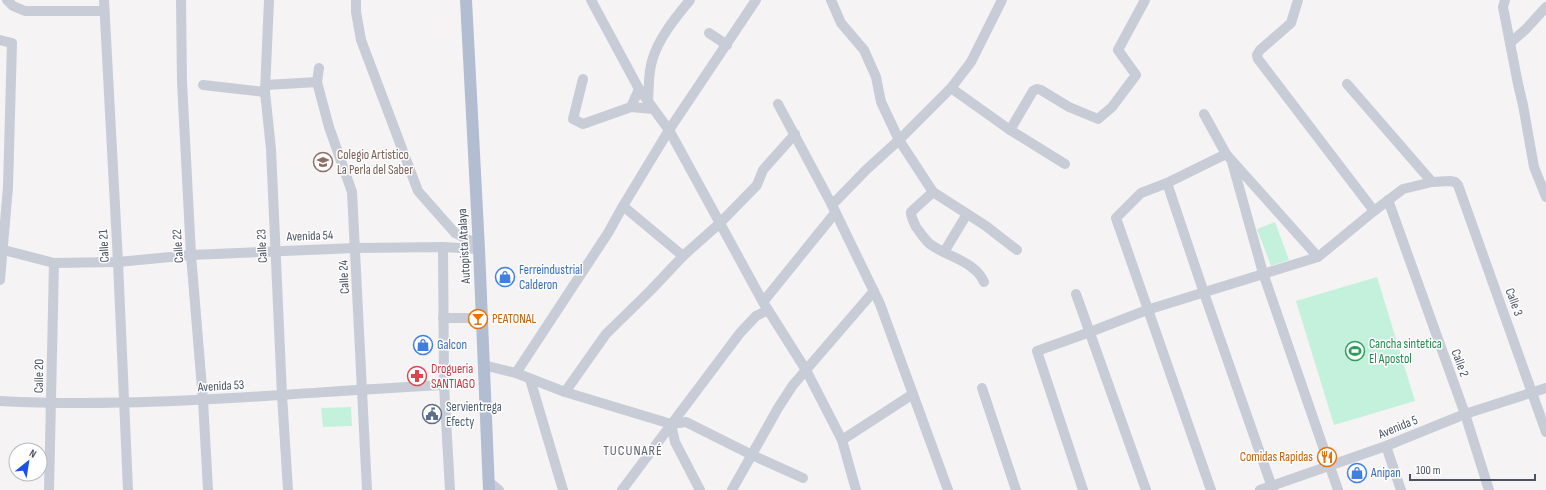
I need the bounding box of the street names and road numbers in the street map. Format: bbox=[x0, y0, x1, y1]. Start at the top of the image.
street label: Autopista Atalaya bbox=[454, 208, 474, 285]
street label: Avenida 54 bbox=[285, 227, 334, 245]
street label: Calle 21 bbox=[95, 229, 113, 263]
street label: Calle 22 bbox=[169, 229, 187, 263]
street label: Calle 23 bbox=[253, 229, 271, 263]
street label: Calle 24 bbox=[335, 259, 353, 294]
street label: Calle 3 bbox=[1502, 286, 1526, 318]
street label: Calle 2 bbox=[1448, 347, 1472, 379]
street label: Calle 20 bbox=[31, 358, 47, 393]
street label: Avenida 53 bbox=[196, 377, 245, 395]
street label: Avenida 5 bbox=[1375, 412, 1420, 443]

